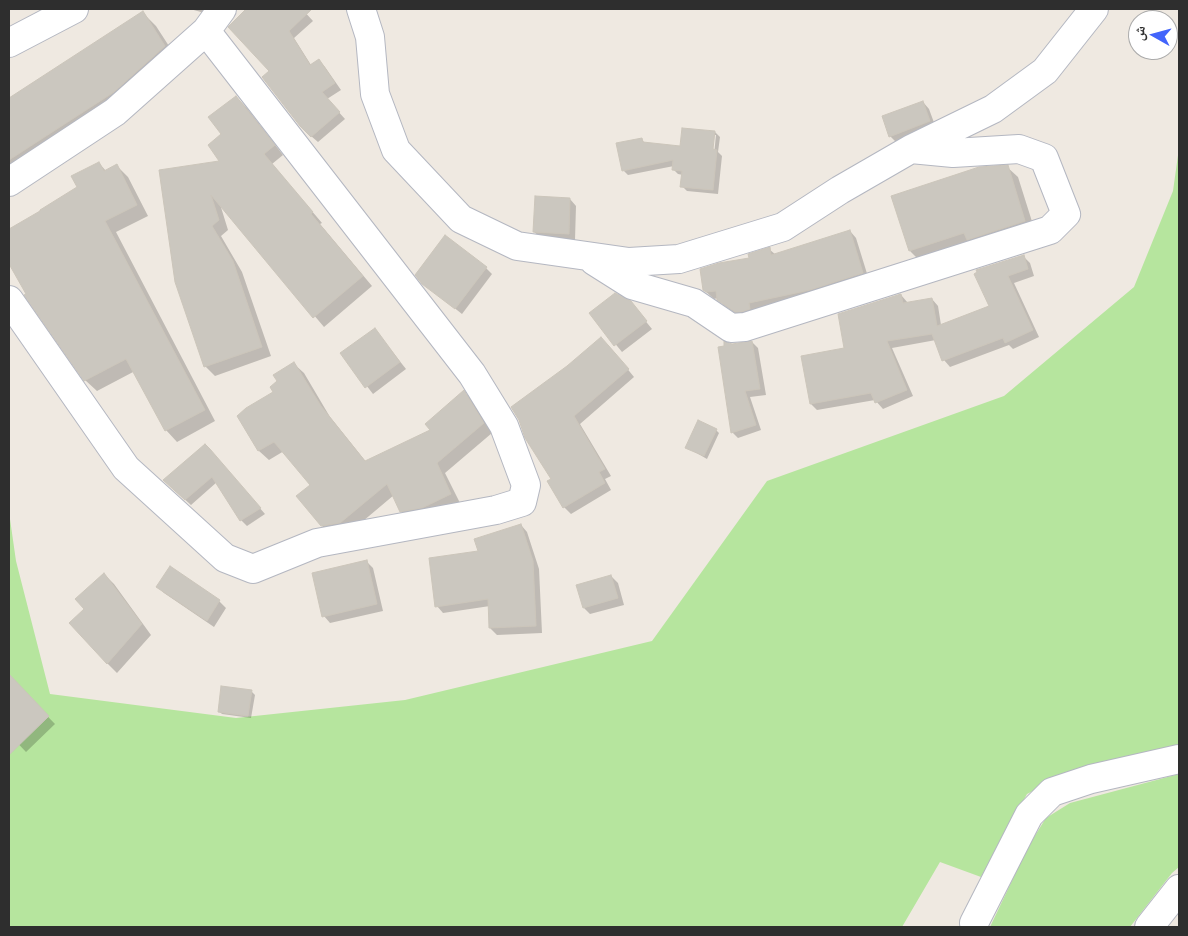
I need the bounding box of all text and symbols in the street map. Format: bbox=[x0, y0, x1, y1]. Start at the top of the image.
north arrow bbox=[1128, 10, 1178, 60]
text: ش bbox=[1129, 25, 1149, 42]

